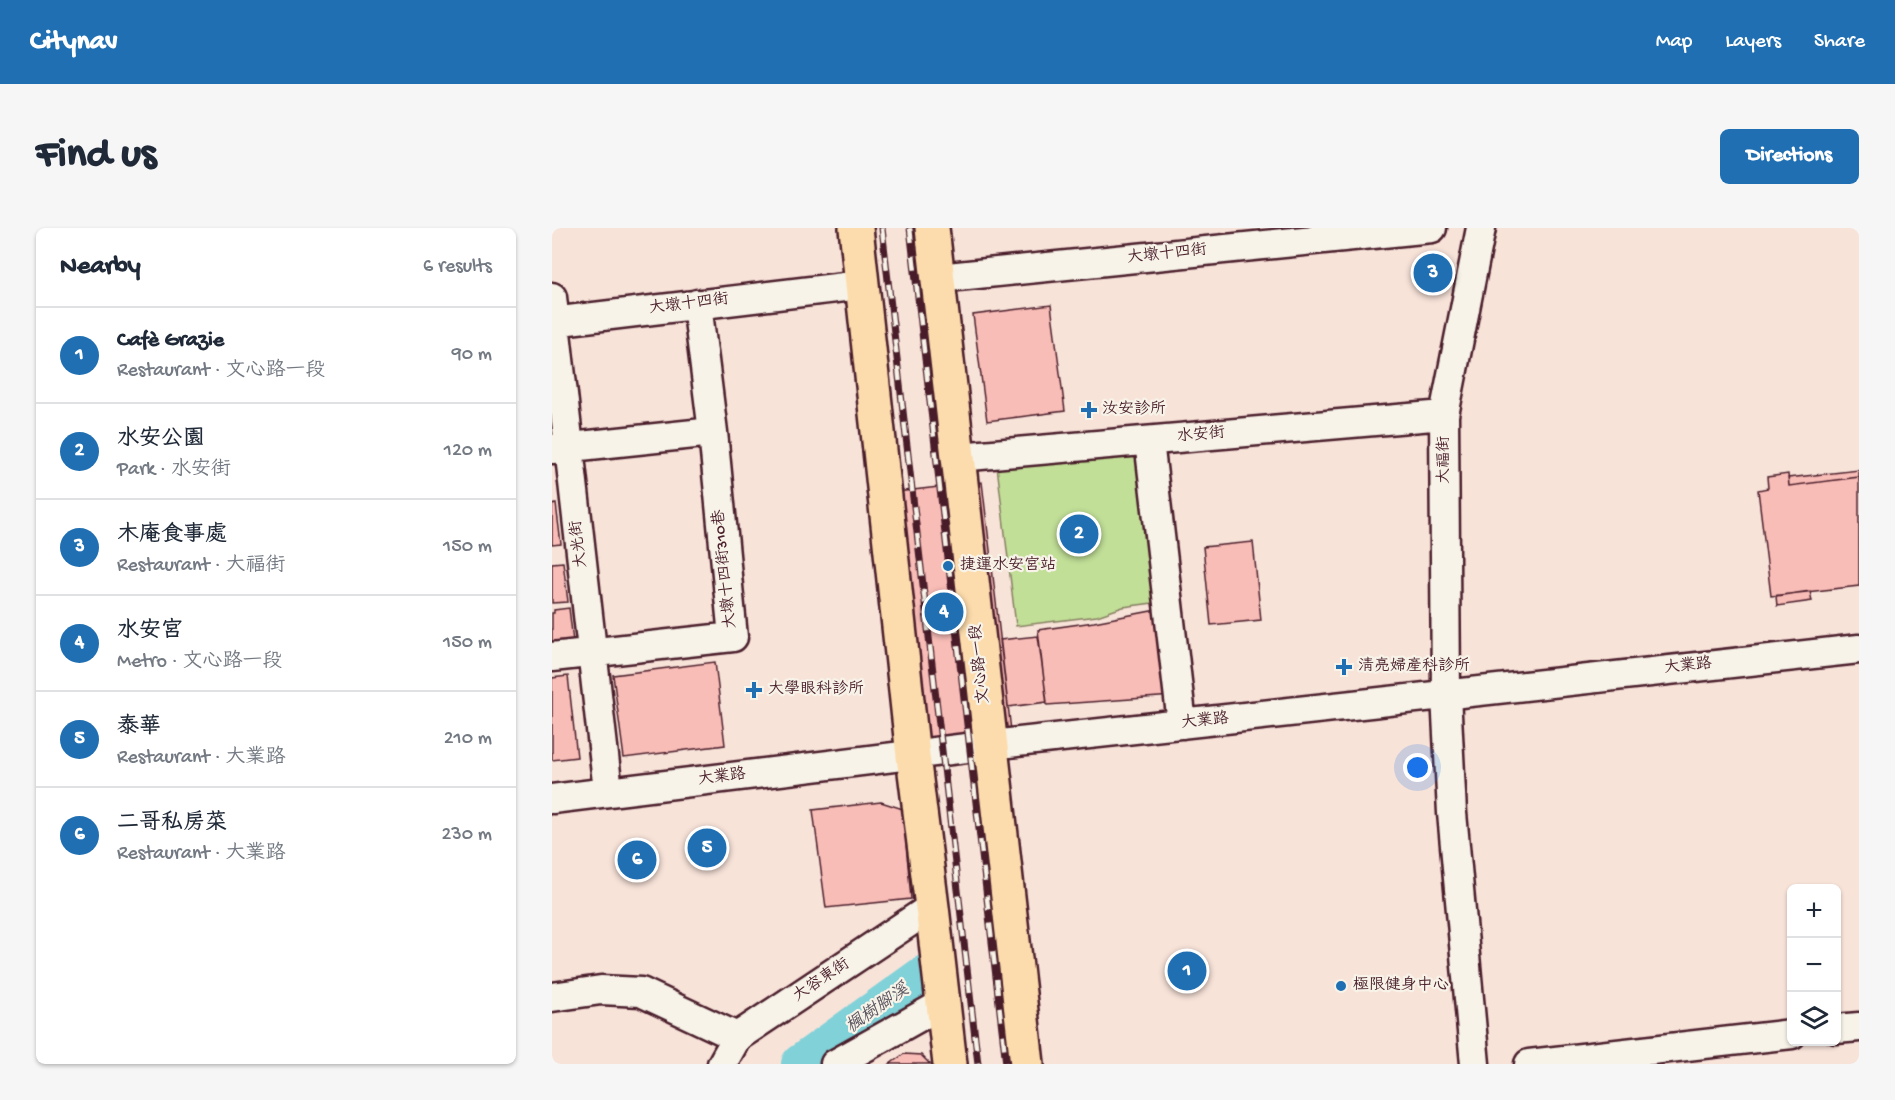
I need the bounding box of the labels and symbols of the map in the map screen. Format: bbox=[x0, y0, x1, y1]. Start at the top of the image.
street label: 大墩十四街 bbox=[1126, 240, 1208, 269]
pin: 3 bbox=[1414, 250, 1452, 296]
street label: 大墩十四街 bbox=[648, 290, 730, 319]
place label: 汝安診所 bbox=[1102, 399, 1166, 420]
marker: 汝安診所 bbox=[1080, 401, 1098, 419]
street label: 水安街 bbox=[1176, 422, 1226, 448]
street label: 大福街 bbox=[1435, 436, 1455, 484]
street label: 大墩十四街310巷 bbox=[708, 508, 742, 630]
pin: 2 bbox=[1060, 512, 1098, 556]
street label: 大光街 bbox=[567, 519, 592, 569]
place label: 捷運水安宮站 bbox=[960, 555, 1056, 576]
marker: 捷運水安宮站 bbox=[941, 559, 955, 573]
pin: 4 bbox=[924, 590, 964, 634]
street label: 文心路一段 bbox=[965, 623, 995, 705]
street label: 大業路 bbox=[1663, 653, 1713, 679]
place label: 清亮婦產科診所 bbox=[1358, 656, 1470, 677]
marker: 清亮婦產科診所 bbox=[1335, 658, 1353, 676]
place label: 大學眼科診所 bbox=[768, 679, 864, 700]
marker: 大學眼科診所 bbox=[745, 681, 763, 699]
street label: 大業路 bbox=[1180, 708, 1230, 734]
your location bbox=[1403, 753, 1432, 782]
street label: 大業路 bbox=[697, 764, 747, 790]
pin: 5 bbox=[688, 826, 726, 870]
pin: 6 bbox=[618, 838, 656, 882]
pin: 1 bbox=[1168, 948, 1206, 994]
street label: 大容東街 bbox=[789, 954, 854, 1007]
place label: 極限健身中心 bbox=[1353, 975, 1449, 996]
water label: 楓樹腳溪 bbox=[842, 978, 914, 1038]
marker: 極限健身中心 bbox=[1334, 979, 1348, 993]

